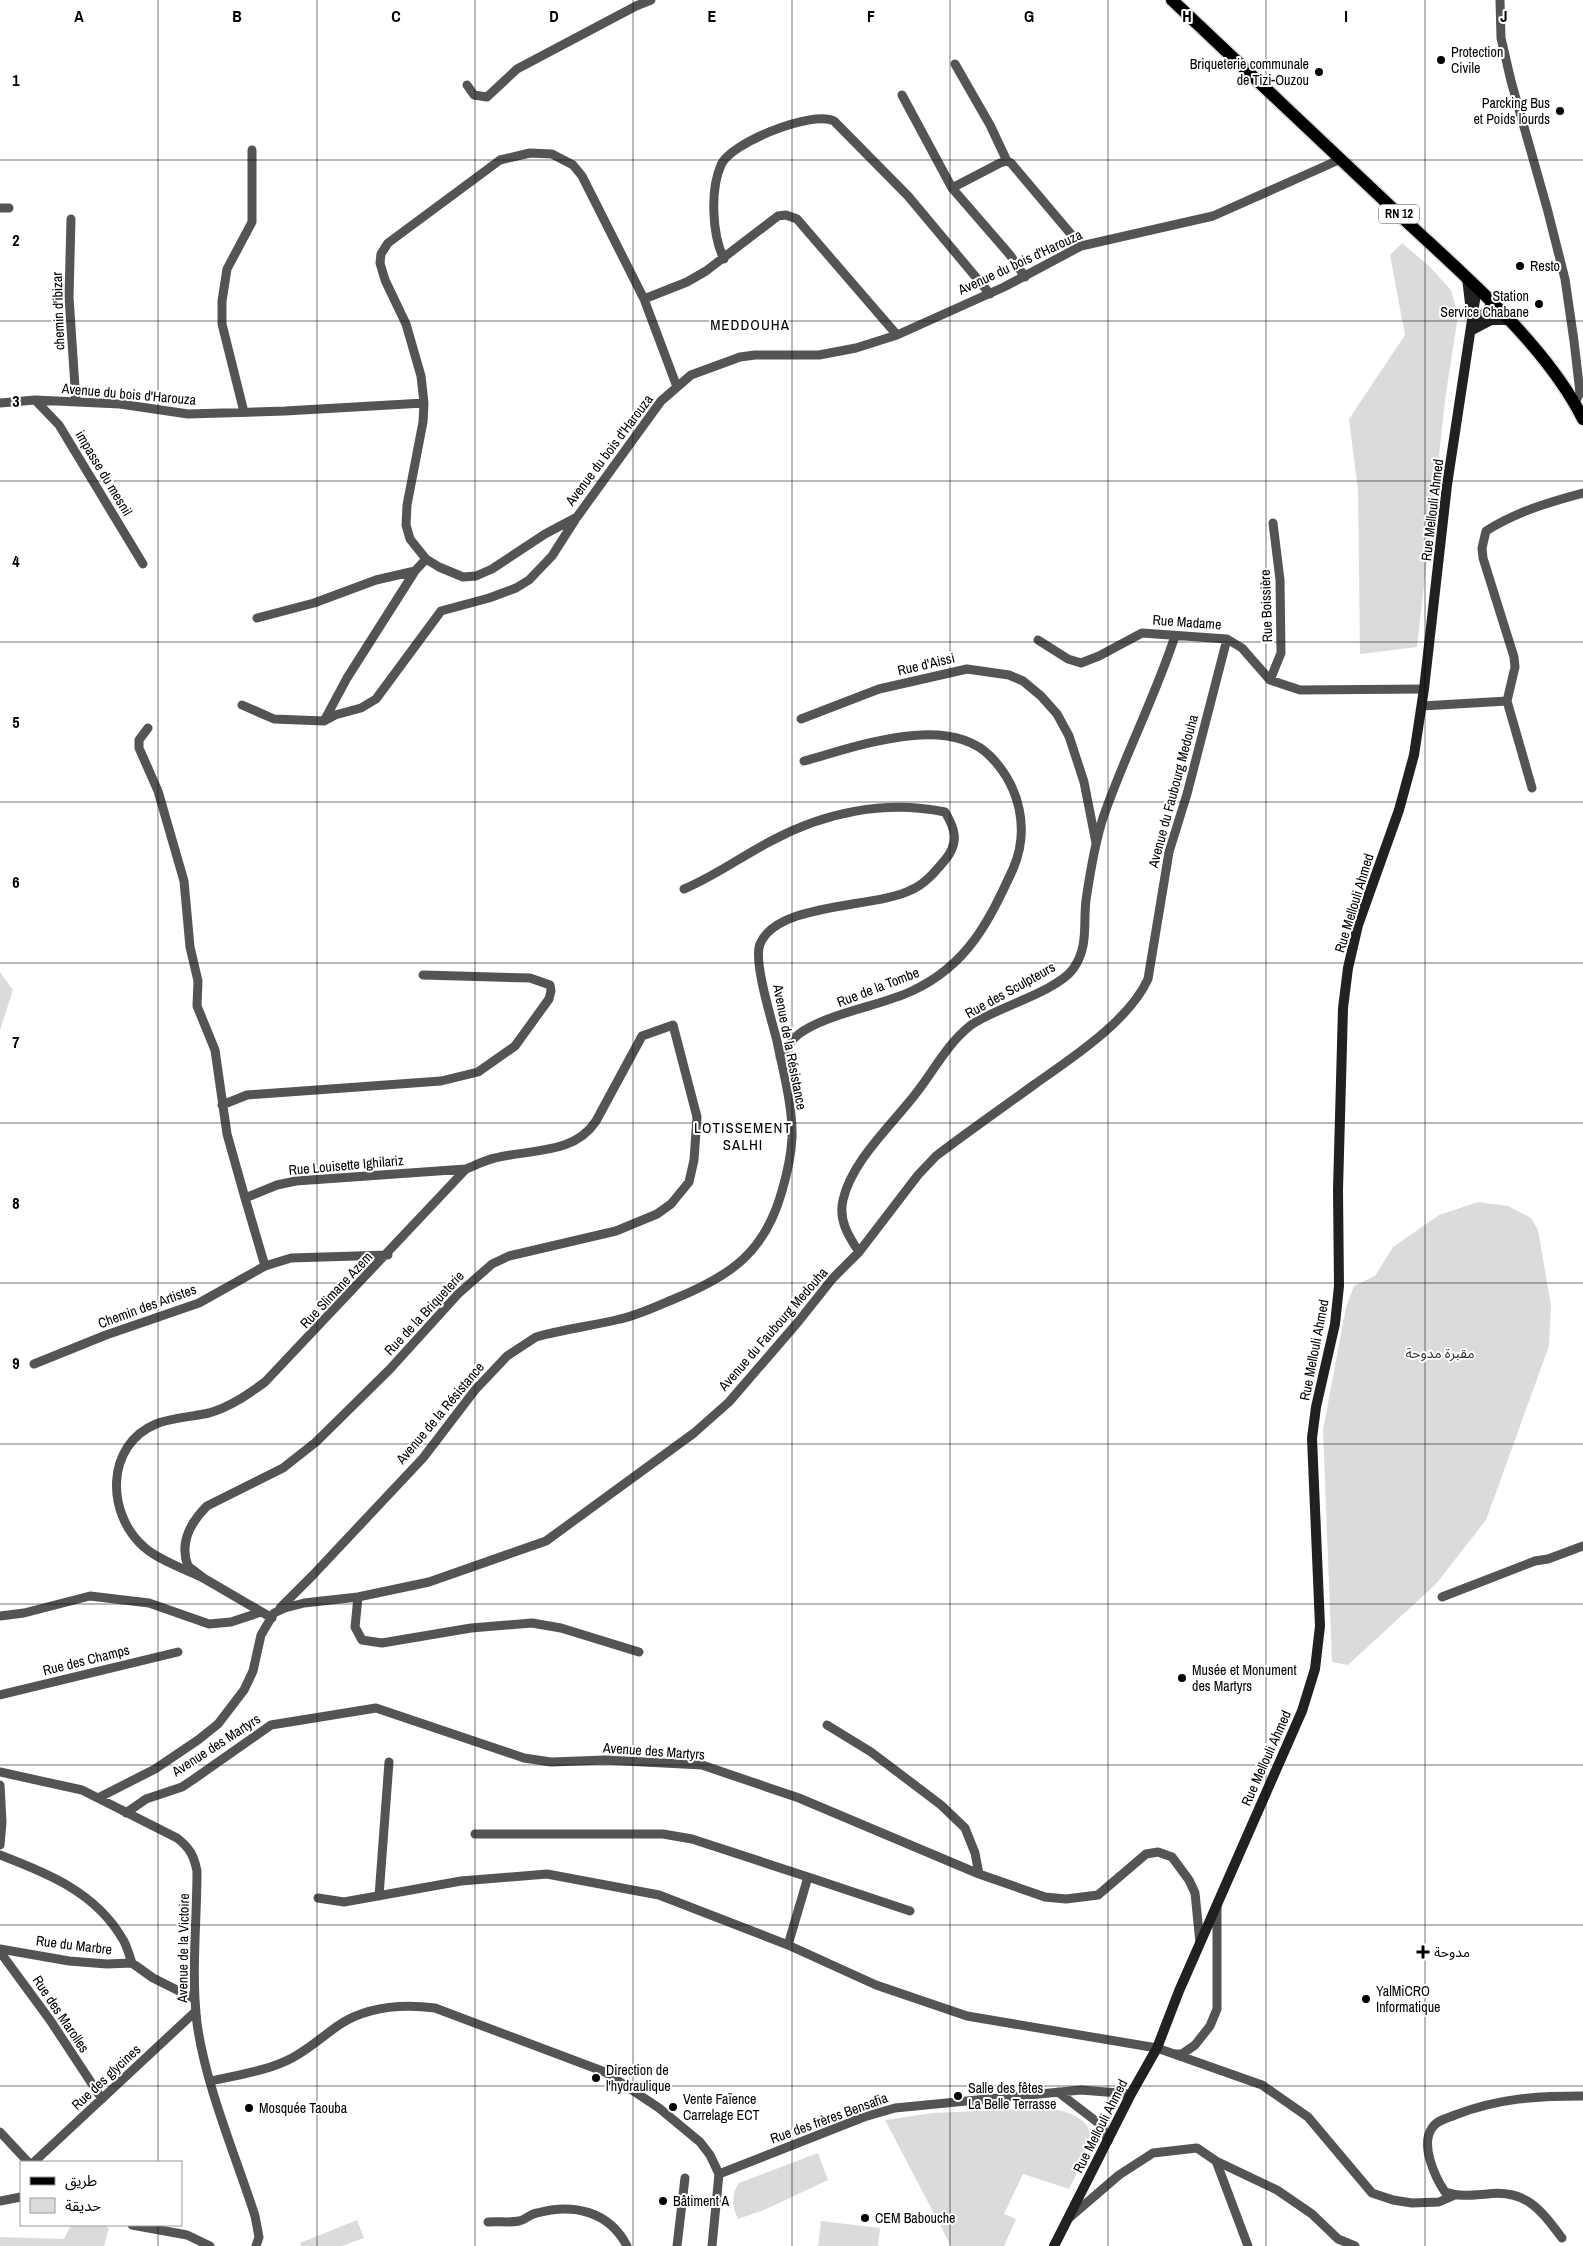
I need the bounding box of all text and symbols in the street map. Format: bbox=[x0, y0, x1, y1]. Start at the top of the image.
text: A bbox=[74, 5, 84, 27]
text: B bbox=[232, 5, 242, 27]
text: C bbox=[391, 5, 401, 27]
text: D bbox=[549, 5, 559, 27]
text: E bbox=[708, 5, 717, 27]
text: F bbox=[867, 5, 875, 27]
text: G bbox=[1024, 5, 1034, 27]
text: H bbox=[1182, 5, 1192, 27]
text: I bbox=[1344, 5, 1348, 27]
text: J bbox=[1500, 5, 1508, 27]
place label: Protection Civile bbox=[1451, 43, 1503, 77]
marker: Protection Civile bbox=[1435, 54, 1447, 66]
place label: Briqueterie communale de Tizi-Ouzou bbox=[1190, 55, 1309, 89]
marker: Briqueterie communale de Tizi-Ouzou bbox=[1313, 66, 1325, 78]
text: 1 bbox=[12, 69, 20, 91]
place label: Parcking Bus et Poids lourds bbox=[1473, 94, 1550, 128]
marker: Parcking Bus et Poids lourds bbox=[1554, 105, 1566, 117]
road number: RN 12 bbox=[1379, 204, 1419, 223]
street label: Avenue du bois d'Harouza bbox=[954, 225, 1085, 299]
text: 2 bbox=[12, 229, 20, 251]
place label: Resto bbox=[1530, 257, 1560, 275]
marker: Resto bbox=[1514, 260, 1526, 272]
street label: chemin d'ibizar bbox=[48, 271, 68, 350]
place label: Station Service Chabane bbox=[1440, 287, 1529, 321]
marker: Station Service Chabane bbox=[1533, 298, 1545, 310]
district label: MEDDOUHA bbox=[710, 314, 790, 335]
street label: Avenue du bois d'Harouza bbox=[60, 379, 198, 409]
text: 3 bbox=[12, 390, 20, 412]
street label: Avenue du bois d'Harouza bbox=[561, 390, 657, 510]
street label: impasse du mesnil bbox=[71, 427, 137, 519]
street label: Rue Mellouli Ahmed bbox=[1417, 458, 1447, 562]
text: 4 bbox=[12, 550, 20, 572]
street label: Rue Boissière bbox=[1256, 569, 1276, 643]
street label: Rue Madame bbox=[1152, 611, 1222, 633]
street label: Rue d'Aissi bbox=[896, 649, 956, 679]
text: 5 bbox=[12, 711, 20, 733]
street label: Avenue du Faubourg Medouha bbox=[1144, 712, 1202, 870]
street label: Rue Mellouli Ahmed bbox=[1330, 851, 1378, 955]
text: 6 bbox=[12, 871, 20, 893]
street label: Rue des Sculpteurs bbox=[962, 958, 1058, 1022]
street label: Rue de la Tombe bbox=[834, 963, 922, 1011]
street label: Avenue de la Résistance bbox=[769, 982, 811, 1111]
text: 7 bbox=[12, 1031, 20, 1053]
district label: LOTISSEMENT SALHI bbox=[694, 1117, 792, 1155]
street label: Rue Louisette Ighilariz bbox=[288, 1151, 405, 1179]
text: 8 bbox=[12, 1192, 20, 1214]
street label: Rue Slimane Azem bbox=[296, 1248, 376, 1332]
street label: Avenue du Faubourg Medouha bbox=[714, 1263, 832, 1395]
street label: Rue de la Briqueterie bbox=[380, 1267, 468, 1359]
street label: Chemin des Artistes bbox=[95, 1280, 199, 1332]
street label: Rue Mellouli Ahmed bbox=[1295, 1298, 1333, 1402]
park label: مقبرة مدوحة bbox=[1405, 1344, 1475, 1362]
text: 9 bbox=[12, 1352, 20, 1374]
street label: Avenue de la Résistance bbox=[392, 1358, 488, 1468]
street label: Rue des Champs bbox=[41, 1640, 131, 1679]
place label: Musée et Monument des Martyrs bbox=[1192, 1661, 1297, 1695]
marker: Musée et Monument des Martyrs bbox=[1176, 1672, 1188, 1684]
street label: Rue Mellouli Ahmed bbox=[1237, 1707, 1295, 1809]
street label: Avenue des Martyrs bbox=[168, 1710, 264, 1781]
street label: Avenue des Martyrs bbox=[602, 1738, 706, 1764]
street label: Avenue de la Victoire bbox=[173, 1893, 193, 2004]
street label: Rue du Marbre bbox=[35, 1931, 113, 1959]
place label: مدوحة bbox=[1434, 1943, 1470, 1961]
marker: مدوحة bbox=[1416, 1945, 1430, 1959]
street label: Rue des Marolles bbox=[29, 1972, 94, 2056]
place label: YalMiCRO Informatique bbox=[1376, 1982, 1440, 2016]
marker: YalMiCRO Informatique bbox=[1360, 1993, 1372, 2005]
street label: Rue des glycines bbox=[68, 2040, 145, 2114]
place label: Direction de l'hydraulique bbox=[606, 2061, 671, 2095]
marker: Direction de l'hydraulique bbox=[590, 2072, 602, 2084]
street label: Rue Mellouli Ahmed bbox=[1069, 2076, 1131, 2176]
place label: Salle des fêtes La Belle Terrasse bbox=[968, 2079, 1057, 2113]
street label: Rue des frères Bensafia bbox=[768, 2088, 891, 2148]
place label: Vente Faïence Carrelage ECT bbox=[683, 2090, 760, 2124]
marker: Salle des fêtes La Belle Terrasse bbox=[952, 2090, 964, 2102]
place label: Mosquée Taouba bbox=[259, 2099, 348, 2117]
marker: Vente Faïence Carrelage ECT bbox=[667, 2101, 679, 2113]
marker: Mosquée Taouba bbox=[243, 2102, 255, 2114]
legend bbox=[20, 2161, 182, 2226]
text: طريق bbox=[65, 2170, 97, 2191]
place label: Bâtiment A bbox=[673, 2192, 730, 2210]
text: حديقة bbox=[65, 2195, 101, 2216]
marker: Bâtiment A bbox=[657, 2195, 669, 2207]
place label: CEM Babouche bbox=[875, 2209, 955, 2227]
marker: CEM Babouche bbox=[859, 2212, 871, 2224]

